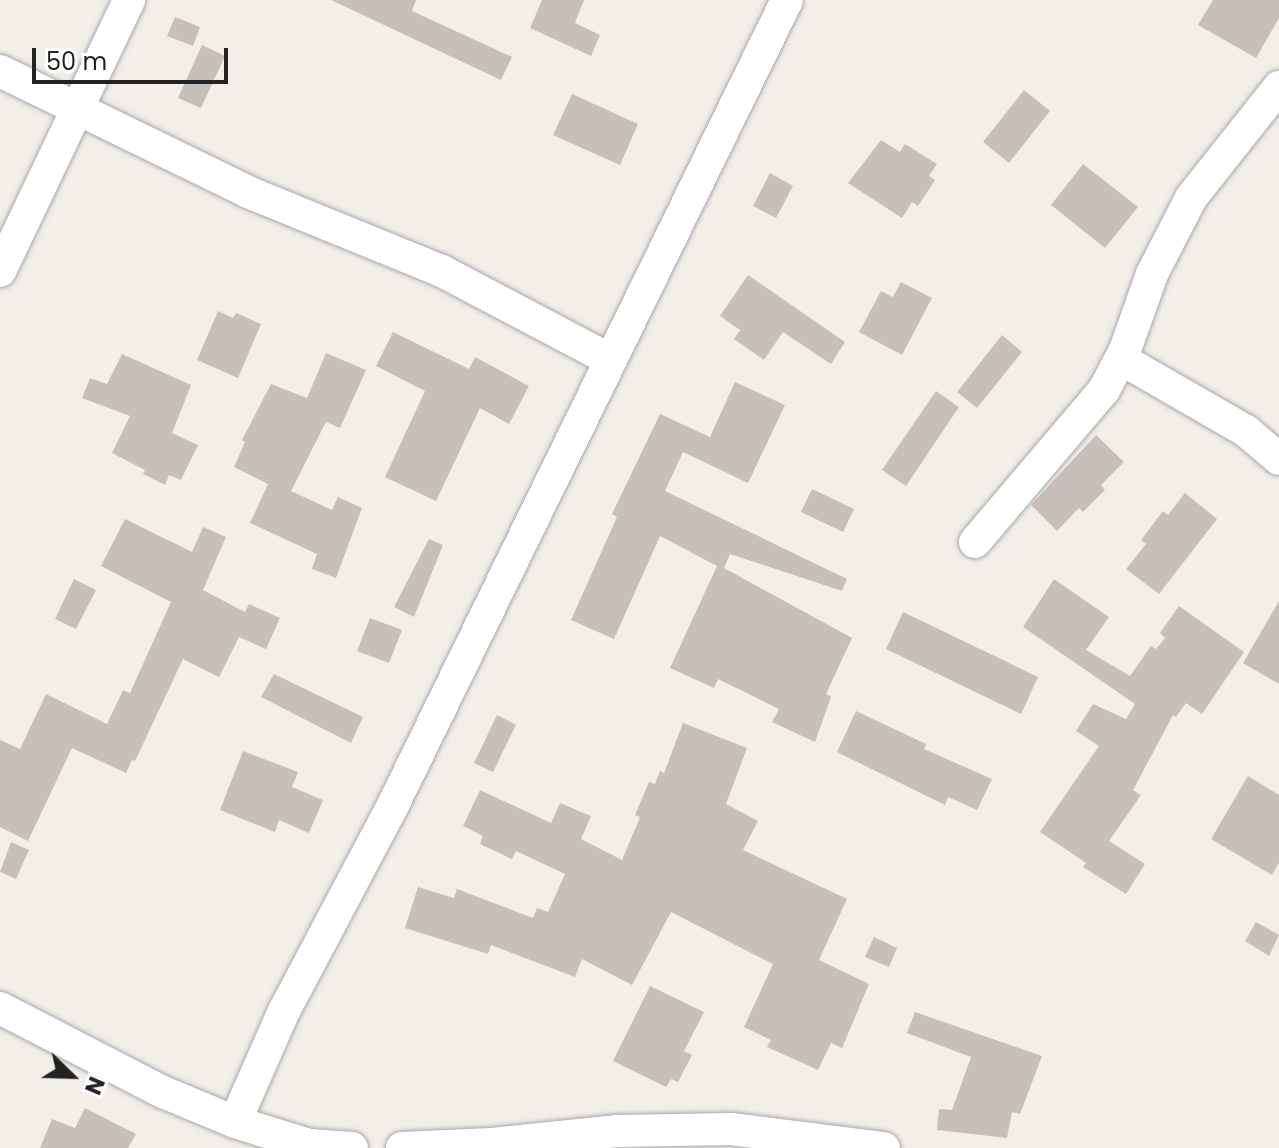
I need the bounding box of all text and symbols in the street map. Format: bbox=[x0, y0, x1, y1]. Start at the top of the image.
scale bar bbox=[36, 32, 232, 82]
text: 50 m bbox=[46, 45, 107, 78]
north arrow bbox=[32, 1036, 112, 1116]
text: N bbox=[77, 1072, 112, 1099]

